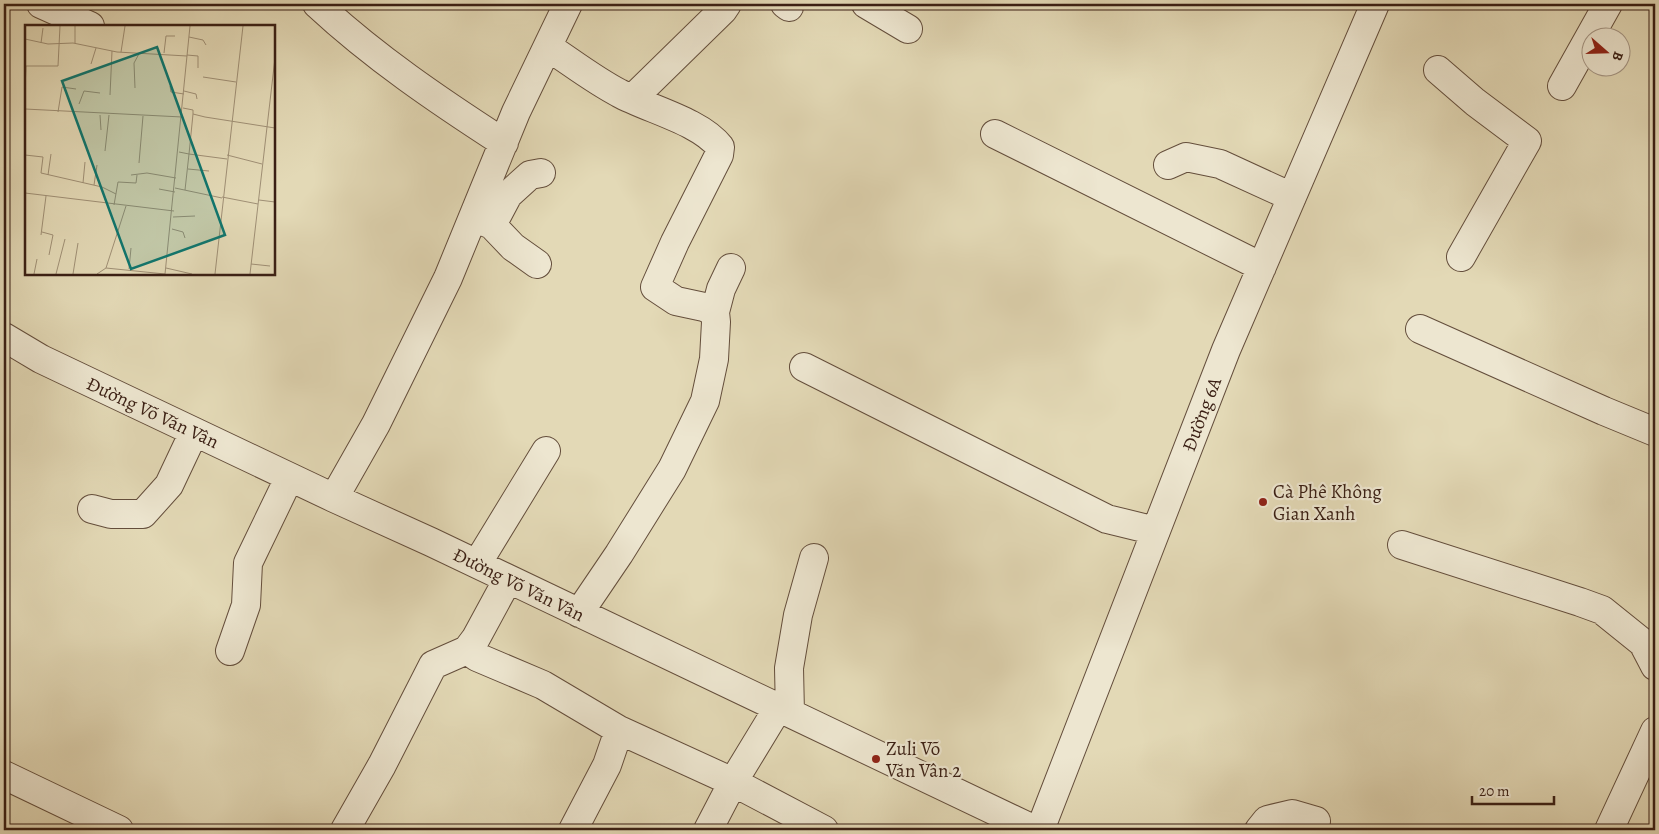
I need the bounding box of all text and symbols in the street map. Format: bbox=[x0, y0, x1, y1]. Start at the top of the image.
inset map bbox=[25, 25, 275, 275]
north arrow bbox=[1582, 28, 1632, 78]
text: B bbox=[1607, 49, 1628, 64]
street label: Đường Võ Văn Vân bbox=[82, 371, 223, 455]
street label: Đường 6A bbox=[1176, 373, 1228, 455]
place label: Cà Phê Không Gian Xanh bbox=[1273, 479, 1382, 527]
marker: Cà Phê Không Gian Xanh bbox=[1257, 496, 1269, 508]
street label: Đường Võ Văn Vân bbox=[448, 542, 589, 628]
place label: Zuli Võ Văn Vân 2 bbox=[885, 736, 961, 784]
marker: Zuli Võ Văn Vân 2 bbox=[870, 753, 882, 765]
scale bar bbox=[1472, 774, 1554, 806]
text: 20 m bbox=[1479, 781, 1510, 801]

